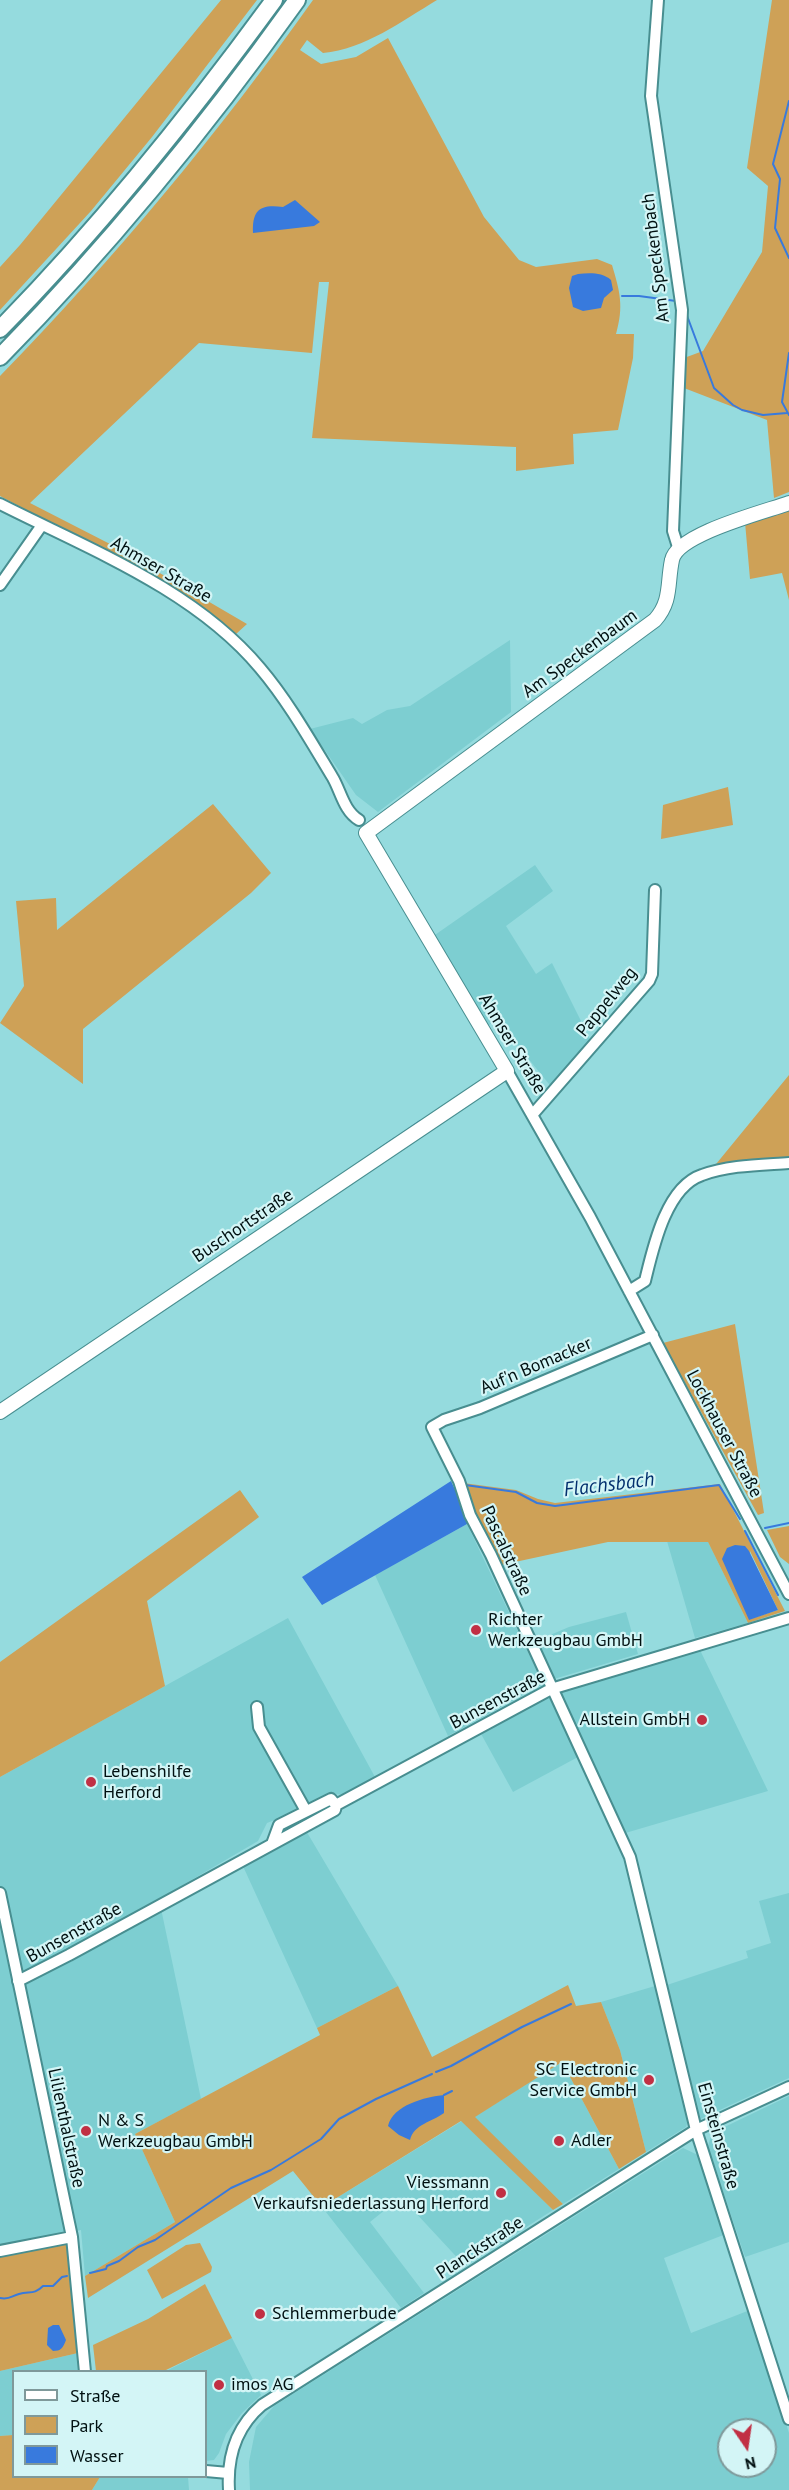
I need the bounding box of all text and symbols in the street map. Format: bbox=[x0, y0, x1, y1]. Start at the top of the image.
street label: Am Speckenbach bbox=[637, 192, 675, 324]
street label: Ahmser Straße bbox=[107, 532, 215, 608]
street label: Am Speckenbaum bbox=[518, 605, 642, 703]
street label: Pappelweg bbox=[572, 963, 642, 1041]
street label: Ahmser Straße bbox=[474, 990, 550, 1098]
street label: Buschortstraße bbox=[189, 1184, 297, 1268]
street label: Auf'n Bomacker bbox=[477, 1333, 595, 1399]
street label: Lockhauser Straße bbox=[681, 1367, 767, 1501]
water label: Flachsbach bbox=[562, 1468, 656, 1502]
street label: Pascalstraße bbox=[476, 1503, 536, 1599]
place label: Richter Werkzeugbau GmbH bbox=[488, 1609, 643, 1652]
marker: Richter Werkzeugbau GmbH bbox=[469, 1623, 483, 1637]
street label: Bunsenstraße bbox=[447, 1666, 549, 1734]
place label: Allstein GmbH bbox=[579, 1709, 690, 1731]
marker: Allstein GmbH bbox=[695, 1713, 709, 1727]
place label: Lebenshilfe Herford bbox=[103, 1761, 191, 1804]
marker: Lebenshilfe Herford bbox=[84, 1775, 98, 1789]
street label: Bunsenstraße bbox=[23, 1898, 125, 1968]
place label: SC Electronic Service GmbH bbox=[530, 2059, 637, 2102]
street label: Lilienthalstraße bbox=[43, 2066, 89, 2190]
marker: SC Electronic Service GmbH bbox=[642, 2073, 656, 2087]
street label: Einsteinstraße bbox=[692, 2080, 744, 2192]
place label: N & S Werkzeugbau GmbH bbox=[98, 2110, 253, 2152]
marker: N & S Werkzeugbau GmbH bbox=[79, 2124, 93, 2138]
place label: Adler bbox=[571, 2130, 612, 2152]
marker: Adler bbox=[552, 2134, 566, 2148]
place label: Viessmann Verkaufsniederlassung Herford bbox=[254, 2172, 489, 2214]
marker: Viessmann Verkaufsniederlassung Herford bbox=[494, 2186, 508, 2200]
street label: Planckstraße bbox=[432, 2212, 528, 2284]
place label: Schlemmerbude bbox=[272, 2303, 397, 2325]
marker: Schlemmerbude bbox=[253, 2307, 267, 2321]
legend bbox=[12, 2370, 207, 2478]
place label: imos AG bbox=[231, 2374, 294, 2396]
marker: imos AG bbox=[212, 2378, 226, 2392]
text: Straße bbox=[70, 2384, 121, 2407]
text: Park bbox=[70, 2414, 103, 2437]
north arrow bbox=[717, 2418, 777, 2478]
text: Wasser bbox=[70, 2444, 124, 2467]
text: N bbox=[743, 2453, 758, 2475]

